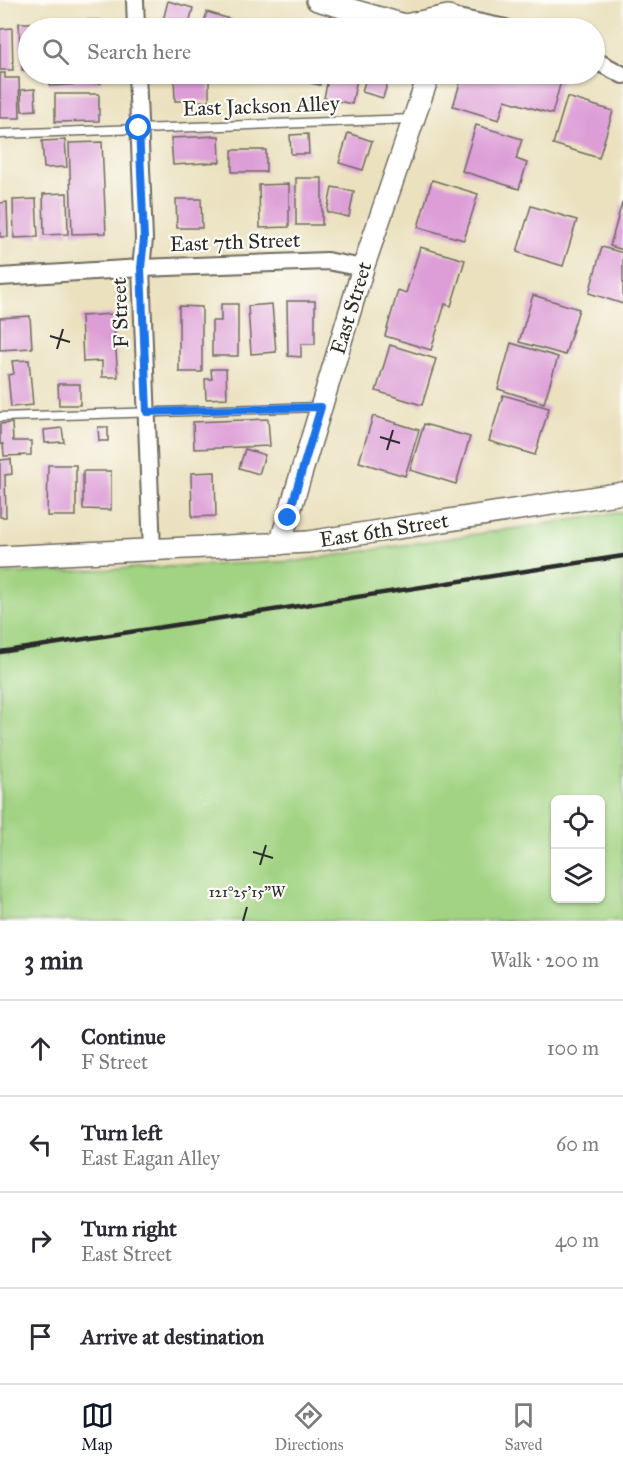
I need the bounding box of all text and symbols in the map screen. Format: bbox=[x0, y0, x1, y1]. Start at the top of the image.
search box bbox=[18, 18, 605, 84]
icon: search bbox=[39, 35, 72, 68]
text: Search here bbox=[87, 38, 191, 65]
street label: East Jackson Alley bbox=[182, 90, 341, 122]
route start bbox=[125, 114, 151, 140]
street label: East 7th Street bbox=[169, 227, 301, 257]
street label: East Street bbox=[325, 258, 378, 358]
street label: F Street bbox=[106, 277, 134, 349]
route end bbox=[274, 504, 300, 530]
street label: East 6th Street bbox=[318, 507, 451, 553]
map controls bbox=[551, 795, 605, 903]
button: locate bbox=[551, 795, 605, 849]
button: layers bbox=[551, 849, 605, 903]
text: 121°25'15"W bbox=[209, 883, 286, 901]
text: 3 min bbox=[24, 944, 83, 976]
text: Walk · 200 m bbox=[491, 948, 599, 972]
text: Continue bbox=[81, 1023, 166, 1050]
icon: ahead bbox=[24, 1032, 57, 1065]
text: 100 m bbox=[547, 1036, 599, 1060]
text: F Street bbox=[81, 1050, 148, 1074]
text: Turn left bbox=[81, 1119, 163, 1146]
icon: left bbox=[24, 1128, 57, 1161]
text: 60 m bbox=[556, 1132, 599, 1156]
text: East Eagan Alley bbox=[81, 1146, 220, 1170]
text: Turn right bbox=[81, 1215, 177, 1242]
icon: right bbox=[24, 1224, 57, 1257]
text: 40 m bbox=[555, 1228, 599, 1252]
text: East Street bbox=[81, 1242, 172, 1266]
icon: arrive bbox=[24, 1320, 57, 1353]
text: Arrive at destination bbox=[81, 1323, 264, 1350]
tab: Map bbox=[81, 1399, 114, 1454]
tab: Directions bbox=[275, 1399, 343, 1454]
tab: Saved bbox=[504, 1399, 542, 1454]

